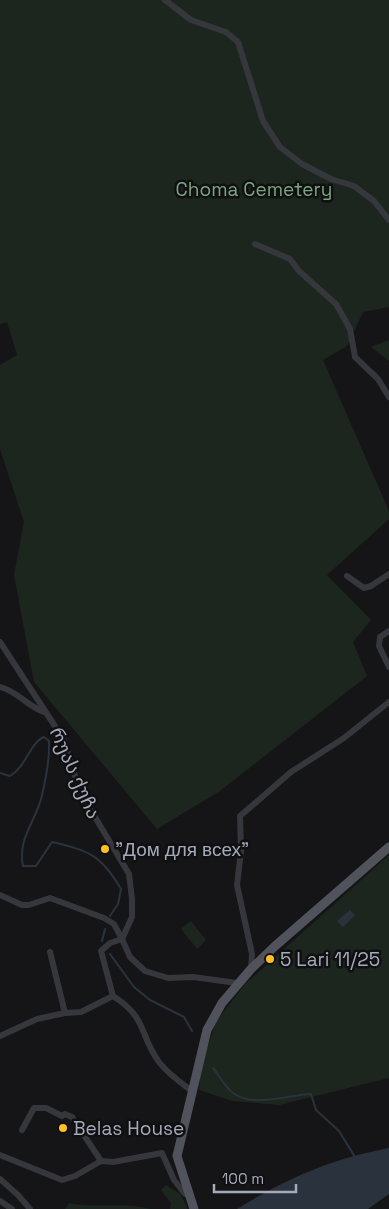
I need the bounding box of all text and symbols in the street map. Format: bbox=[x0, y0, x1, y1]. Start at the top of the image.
park label: Choma Cemetery bbox=[176, 177, 332, 202]
street label: რუას ქუჩა bbox=[44, 723, 106, 823]
place label: "Дом для всех" bbox=[115, 837, 249, 862]
marker: "Дом для всех" bbox=[99, 843, 111, 855]
place label: 5 Lari 11/25 bbox=[280, 947, 380, 972]
marker: 5 Lari 11/25 bbox=[264, 953, 276, 965]
place label: Belas House bbox=[73, 1116, 184, 1141]
marker: Belas House bbox=[57, 1122, 69, 1134]
scale bar bbox=[214, 1162, 296, 1194]
text: 100 m bbox=[222, 1169, 264, 1188]

